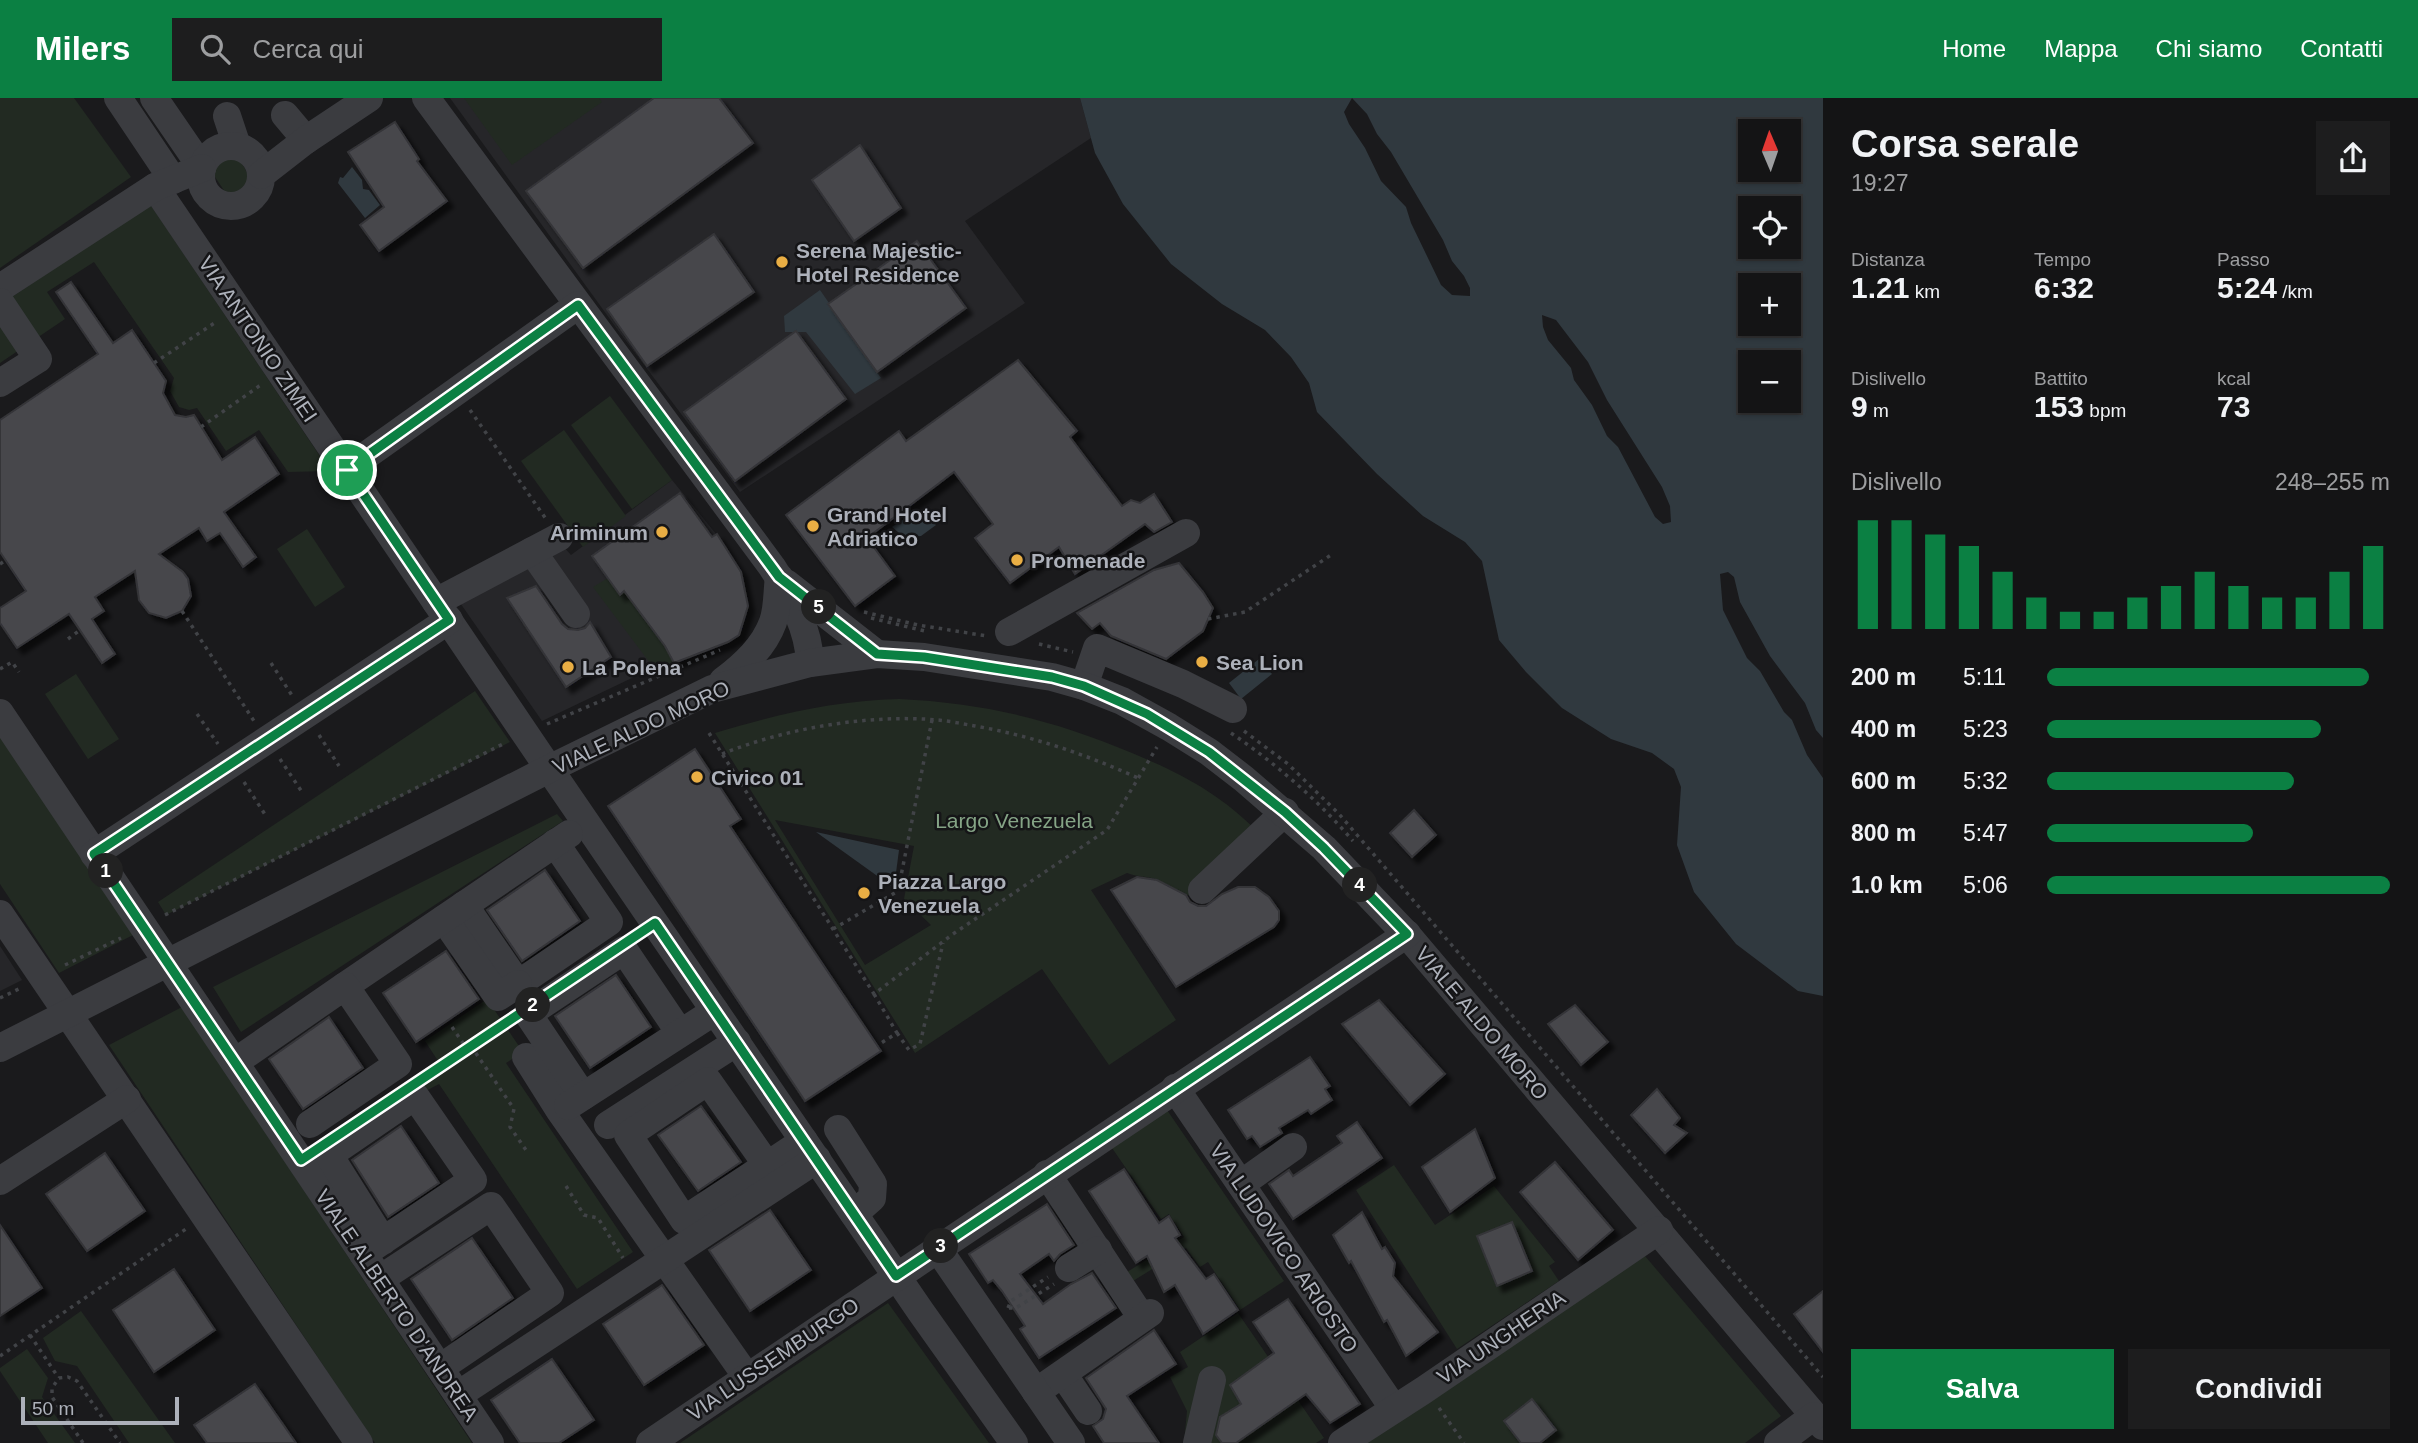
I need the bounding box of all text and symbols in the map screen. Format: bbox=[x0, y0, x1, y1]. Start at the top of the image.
search box bbox=[172, 18, 662, 81]
text: Milers bbox=[35, 30, 130, 67]
icon: search bbox=[196, 30, 234, 68]
text: Cerca qui bbox=[252, 34, 364, 64]
text: Home bbox=[1942, 35, 2006, 62]
text: Mappa bbox=[2044, 35, 2118, 62]
text: Chi siamo bbox=[2156, 35, 2262, 62]
text: Contatti bbox=[2300, 35, 2383, 62]
north arrow bbox=[1738, 119, 1801, 182]
map controls bbox=[1738, 119, 1801, 413]
button: share bbox=[2316, 121, 2390, 195]
text: Corsa serale bbox=[1851, 123, 2079, 165]
text: 19:27 bbox=[1851, 170, 1909, 196]
button: locate bbox=[1738, 196, 1801, 259]
place label: Serena Majestic- Hotel Residence bbox=[796, 239, 962, 286]
text: Distanza bbox=[1851, 249, 1925, 270]
text: Tempo bbox=[2034, 249, 2091, 270]
text: Passo bbox=[2217, 249, 2270, 270]
street label: VIA ANTONIO ZIMEI bbox=[194, 252, 322, 426]
marker: Serena Majestic- Hotel Residence bbox=[774, 254, 790, 270]
text: 1.21 bbox=[1851, 271, 1909, 304]
text: 6:32 bbox=[2034, 271, 2094, 304]
text: 5:24 bbox=[2217, 271, 2277, 304]
button: + bbox=[1738, 273, 1801, 336]
text: km bbox=[1909, 281, 1940, 302]
text: /km bbox=[2277, 281, 2313, 302]
button: − bbox=[1738, 350, 1801, 413]
text: Dislivello bbox=[1851, 368, 1926, 389]
text: Battito bbox=[2034, 368, 2088, 389]
text: kcal bbox=[2217, 368, 2251, 389]
text: 9 bbox=[1851, 390, 1868, 423]
text: 153 bbox=[2034, 390, 2084, 423]
text: 73 bbox=[2217, 390, 2250, 423]
text: m bbox=[1868, 400, 1889, 421]
text: bpm bbox=[2084, 400, 2126, 421]
pin bbox=[317, 440, 377, 500]
icon: arrive bbox=[328, 451, 366, 489]
text: Dislivello bbox=[1851, 469, 1942, 495]
text: 248–255 m bbox=[2275, 469, 2390, 495]
place label: Grand Hotel Adriatico bbox=[827, 503, 947, 550]
marker: Grand Hotel Adriatico bbox=[805, 518, 821, 534]
place label: Ariminum bbox=[550, 521, 648, 544]
marker: Ariminum bbox=[654, 524, 670, 540]
place label: Promenade bbox=[1031, 549, 1145, 572]
marker: Promenade bbox=[1009, 552, 1025, 568]
pin: 5 bbox=[802, 589, 836, 624]
text: 5 bbox=[813, 596, 824, 617]
place label: Sea Lion bbox=[1216, 651, 1304, 674]
marker: Sea Lion bbox=[1194, 654, 1210, 670]
place label: La Polena bbox=[582, 656, 682, 679]
marker: La Polena bbox=[560, 659, 576, 675]
text: 200 m bbox=[1851, 664, 1916, 690]
text: 5:11 bbox=[1963, 664, 2006, 690]
street label: VIALE ALDO MORO bbox=[549, 676, 733, 778]
text: 400 m bbox=[1851, 716, 1916, 742]
text: 5:23 bbox=[1963, 716, 2008, 742]
place label: Civico 01 bbox=[711, 766, 804, 789]
text: 600 m bbox=[1851, 768, 1916, 794]
text: 5:32 bbox=[1963, 768, 2008, 794]
marker: Civico 01 bbox=[689, 769, 705, 785]
park label: Largo Venezuela bbox=[935, 809, 1093, 832]
text: 800 m bbox=[1851, 820, 1916, 846]
text: 5:47 bbox=[1963, 820, 2008, 846]
pin: 1 bbox=[88, 854, 124, 888]
text: 1 bbox=[100, 860, 111, 881]
pin: 4 bbox=[1342, 868, 1378, 902]
place label: Piazza Largo Venezuela bbox=[878, 870, 1006, 917]
text: 1.0 km bbox=[1851, 872, 1923, 898]
text: 5:06 bbox=[1963, 872, 2008, 898]
text: 4 bbox=[1354, 874, 1365, 895]
marker: Piazza Largo Venezuela bbox=[856, 885, 872, 901]
street label: VIALE ALDO MORO bbox=[1411, 942, 1553, 1104]
pin: 2 bbox=[516, 988, 550, 1023]
text: 2 bbox=[527, 994, 538, 1015]
street label: VIA LUDOVICO ARIOSTO bbox=[1205, 1139, 1363, 1357]
street label: VIALE ALBERTO D'ANDREA bbox=[311, 1185, 483, 1425]
pin: 3 bbox=[923, 1228, 958, 1264]
text: 3 bbox=[935, 1235, 946, 1256]
street label: VIA UNGHERIA bbox=[1433, 1286, 1569, 1388]
street label: VIA LUSSEMBURGO bbox=[683, 1293, 863, 1425]
button: Salva bbox=[1851, 1349, 2114, 1429]
button: Condividi bbox=[2128, 1349, 2390, 1429]
scale bar bbox=[21, 1394, 178, 1426]
text: 50 m bbox=[32, 1398, 74, 1419]

